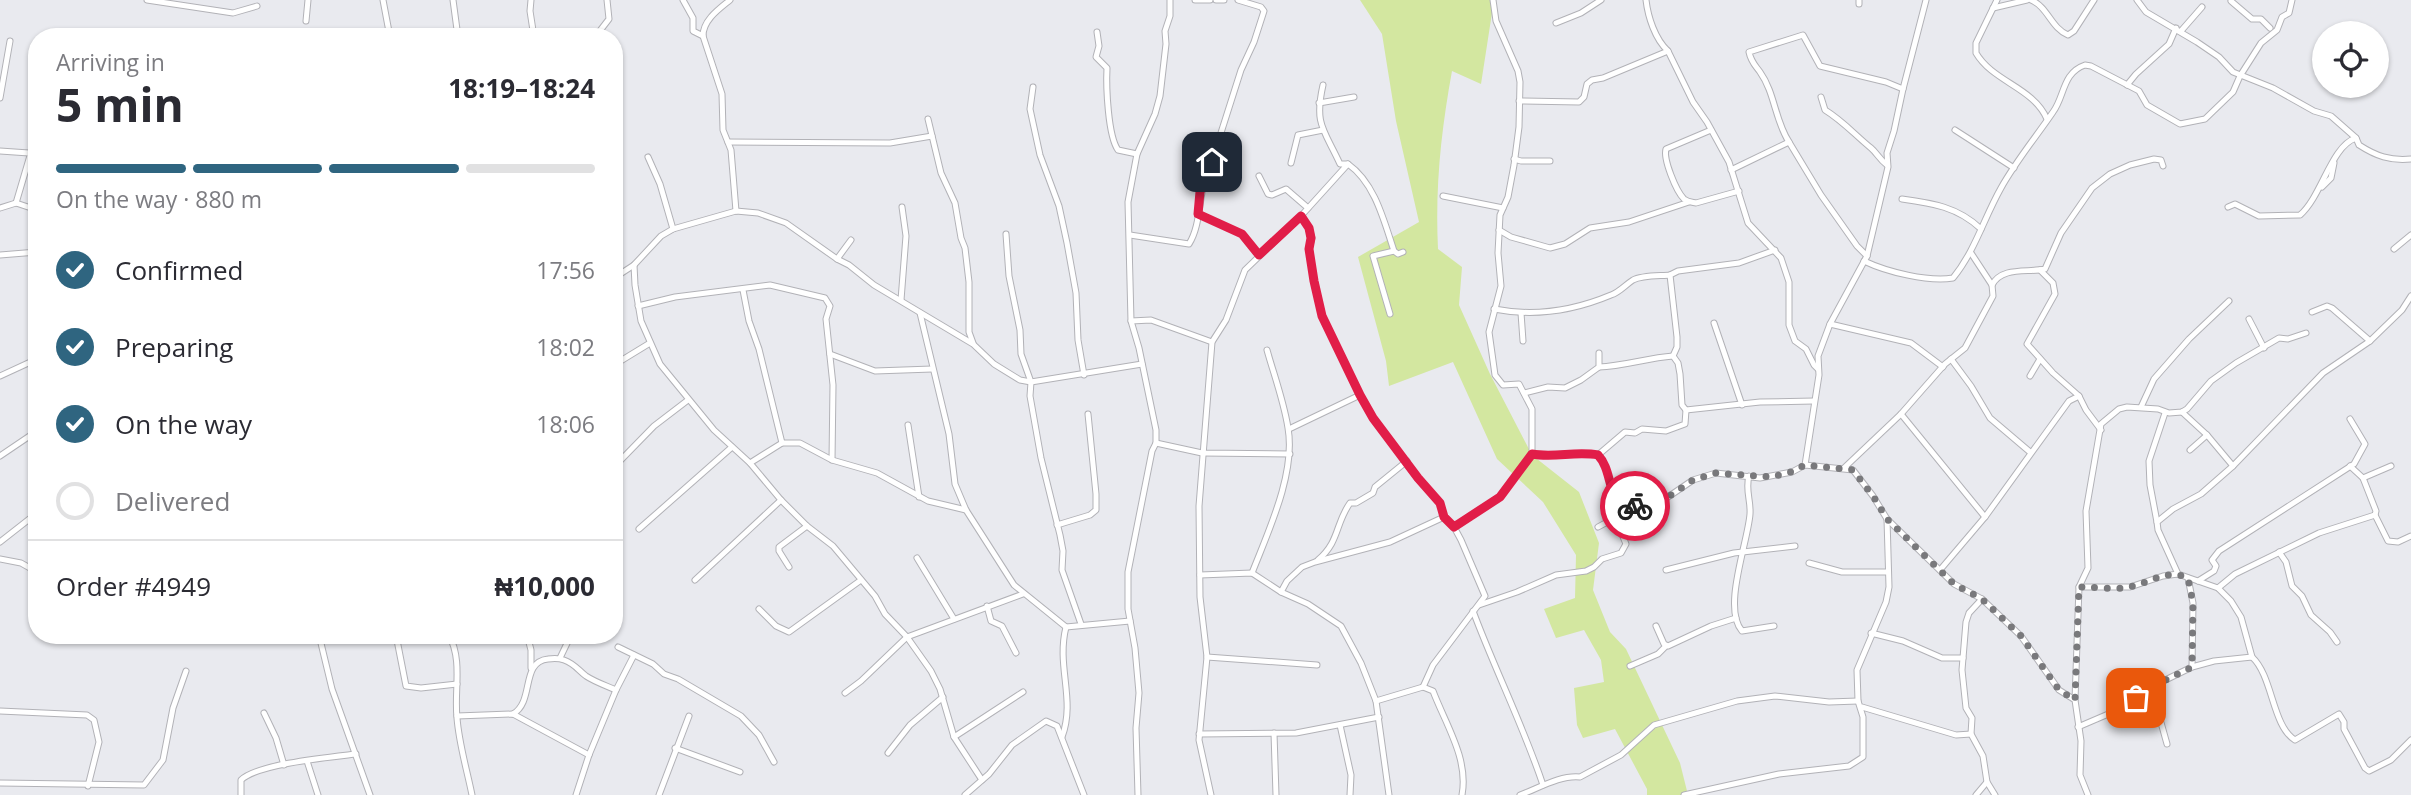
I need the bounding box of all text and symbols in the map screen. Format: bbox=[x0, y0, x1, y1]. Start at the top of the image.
map controls bbox=[2312, 21, 2389, 98]
button: locate bbox=[2312, 21, 2389, 98]
text: Arriving in bbox=[56, 46, 165, 78]
text: 18:19–18:24 bbox=[448, 70, 595, 106]
text: 5 min bbox=[56, 73, 184, 135]
pin bbox=[1182, 132, 1242, 192]
icon: home bbox=[1193, 143, 1231, 181]
text: On the way · 880 m bbox=[56, 183, 262, 215]
icon: check bbox=[56, 251, 94, 289]
text: Confirmed bbox=[115, 252, 243, 288]
text: 17:56 bbox=[536, 254, 595, 286]
icon: check bbox=[56, 328, 94, 366]
text: Preparing bbox=[115, 329, 233, 365]
text: 18:02 bbox=[536, 331, 595, 363]
icon: check bbox=[56, 405, 94, 443]
text: On the way bbox=[115, 406, 252, 442]
text: 18:06 bbox=[536, 408, 595, 440]
courier bbox=[1600, 471, 1670, 541]
text: Delivered bbox=[115, 483, 230, 519]
icon: bike bbox=[1616, 487, 1654, 525]
text: Order #4949 bbox=[56, 568, 211, 604]
text: ₦10,000 bbox=[494, 568, 595, 604]
pin bbox=[2106, 668, 2166, 728]
icon: bag bbox=[2117, 679, 2155, 717]

